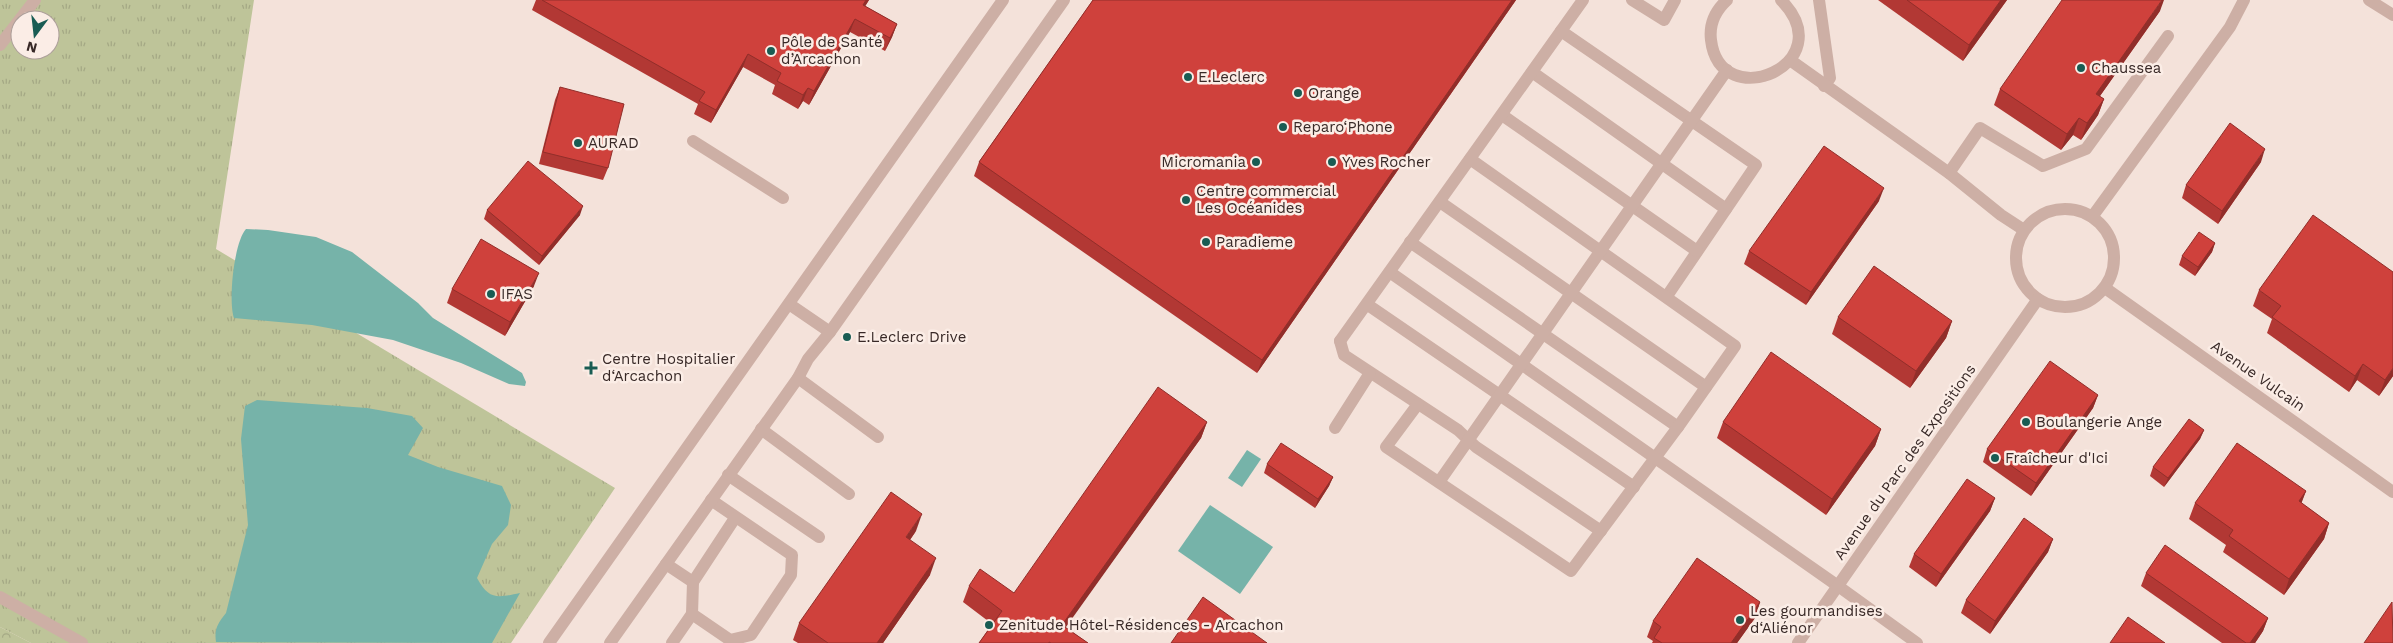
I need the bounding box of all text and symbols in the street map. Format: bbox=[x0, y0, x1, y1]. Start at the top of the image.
north arrow bbox=[10, 10, 60, 60]
place label: Pôle de Santé d’Arcachon bbox=[781, 33, 883, 68]
text: N bbox=[25, 38, 39, 57]
marker: Pôle de Santé d’Arcachon bbox=[765, 45, 777, 57]
place label: Chaussea bbox=[2091, 59, 2162, 77]
marker: Chaussea bbox=[2075, 62, 2087, 74]
place label: E.Leclerc bbox=[1198, 68, 1265, 86]
marker: E.Leclerc bbox=[1182, 71, 1194, 83]
place label: Orange bbox=[1308, 84, 1359, 102]
marker: Orange bbox=[1292, 87, 1304, 99]
place label: Reparo‘Phone bbox=[1293, 118, 1393, 136]
marker: Reparo‘Phone bbox=[1277, 121, 1289, 133]
place label: AURAD bbox=[588, 134, 639, 152]
marker: AURAD bbox=[572, 137, 584, 149]
place label: Micromania bbox=[1161, 153, 1246, 171]
place label: Yves Rocher bbox=[1342, 153, 1431, 171]
marker: Micromania bbox=[1250, 156, 1262, 168]
marker: Yves Rocher bbox=[1326, 156, 1338, 168]
place label: Centre commercial Les Océanides bbox=[1196, 182, 1336, 217]
marker: Centre commercial Les Océanides bbox=[1180, 194, 1192, 206]
place label: Paradieme bbox=[1216, 233, 1293, 251]
marker: Paradieme bbox=[1200, 236, 1212, 248]
place label: IFAS bbox=[501, 285, 533, 303]
marker: IFAS bbox=[485, 288, 497, 300]
place label: E.Leclerc Drive bbox=[857, 328, 966, 346]
marker: E.Leclerc Drive bbox=[841, 331, 853, 343]
street label: Avenue Vulcain bbox=[2207, 337, 2309, 415]
place label: Centre Hospitalier d‘Arcachon bbox=[602, 350, 735, 385]
marker: Centre Hospitalier d‘Arcachon bbox=[584, 361, 598, 375]
street label: Avenue du Parc des Expositions bbox=[1830, 361, 1980, 563]
place label: Boulangerie Ange bbox=[2036, 413, 2162, 431]
marker: Boulangerie Ange bbox=[2020, 416, 2032, 428]
place label: Fraîcheur d'Ici bbox=[2005, 449, 2108, 467]
marker: Fraîcheur d'Ici bbox=[1989, 452, 2001, 464]
place label: Les gourmandises d‘Aliénor bbox=[1750, 602, 1883, 637]
marker: Les gourmandises d‘Aliénor bbox=[1734, 614, 1746, 626]
place label: Zenitude Hôtel-Résidences - Arcachon bbox=[999, 616, 1284, 634]
marker: Zenitude Hôtel-Résidences - Arcachon bbox=[983, 619, 995, 631]

